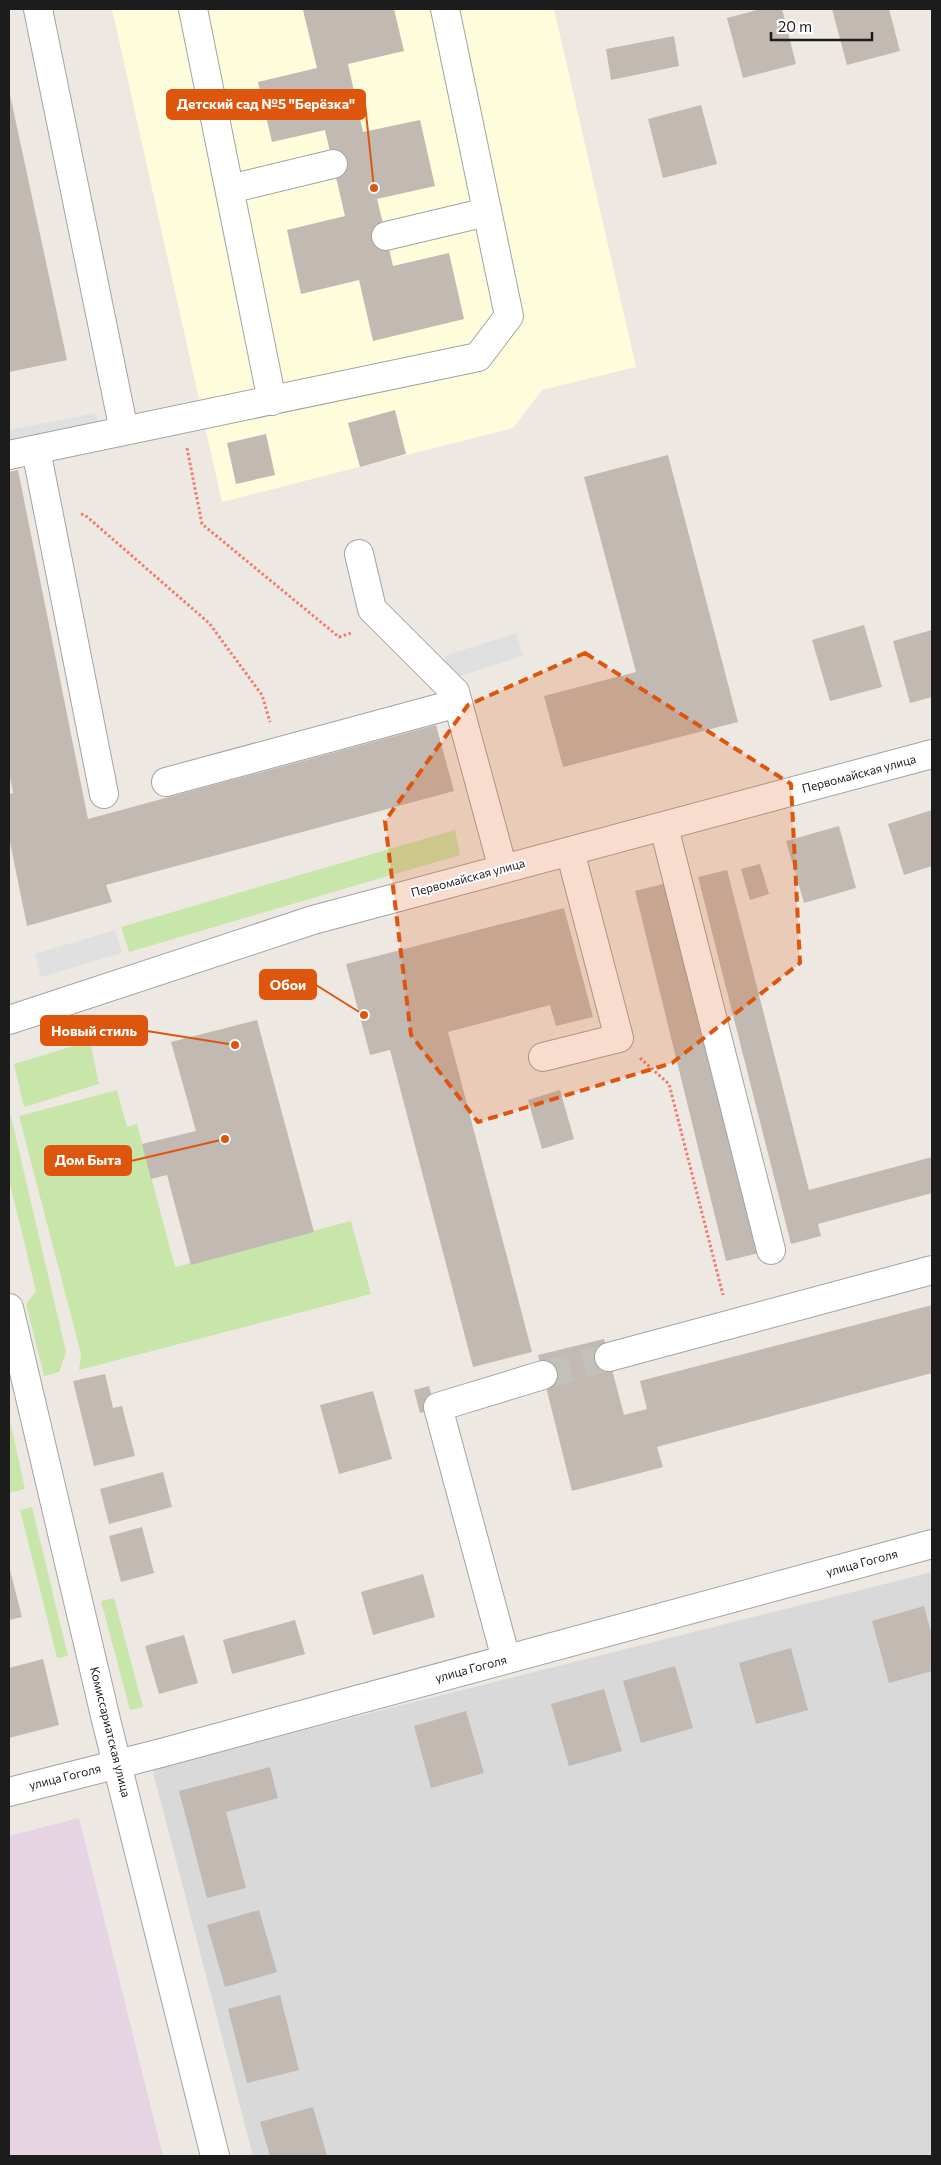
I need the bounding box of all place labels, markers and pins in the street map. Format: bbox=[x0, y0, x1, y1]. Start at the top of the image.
callout: Детский сад №5 "Берёзка" bbox=[167, 90, 365, 119]
callout: Обои bbox=[260, 970, 316, 999]
callout: Новый стиль bbox=[41, 1016, 147, 1045]
callout: Дом Быта bbox=[45, 1146, 131, 1175]

